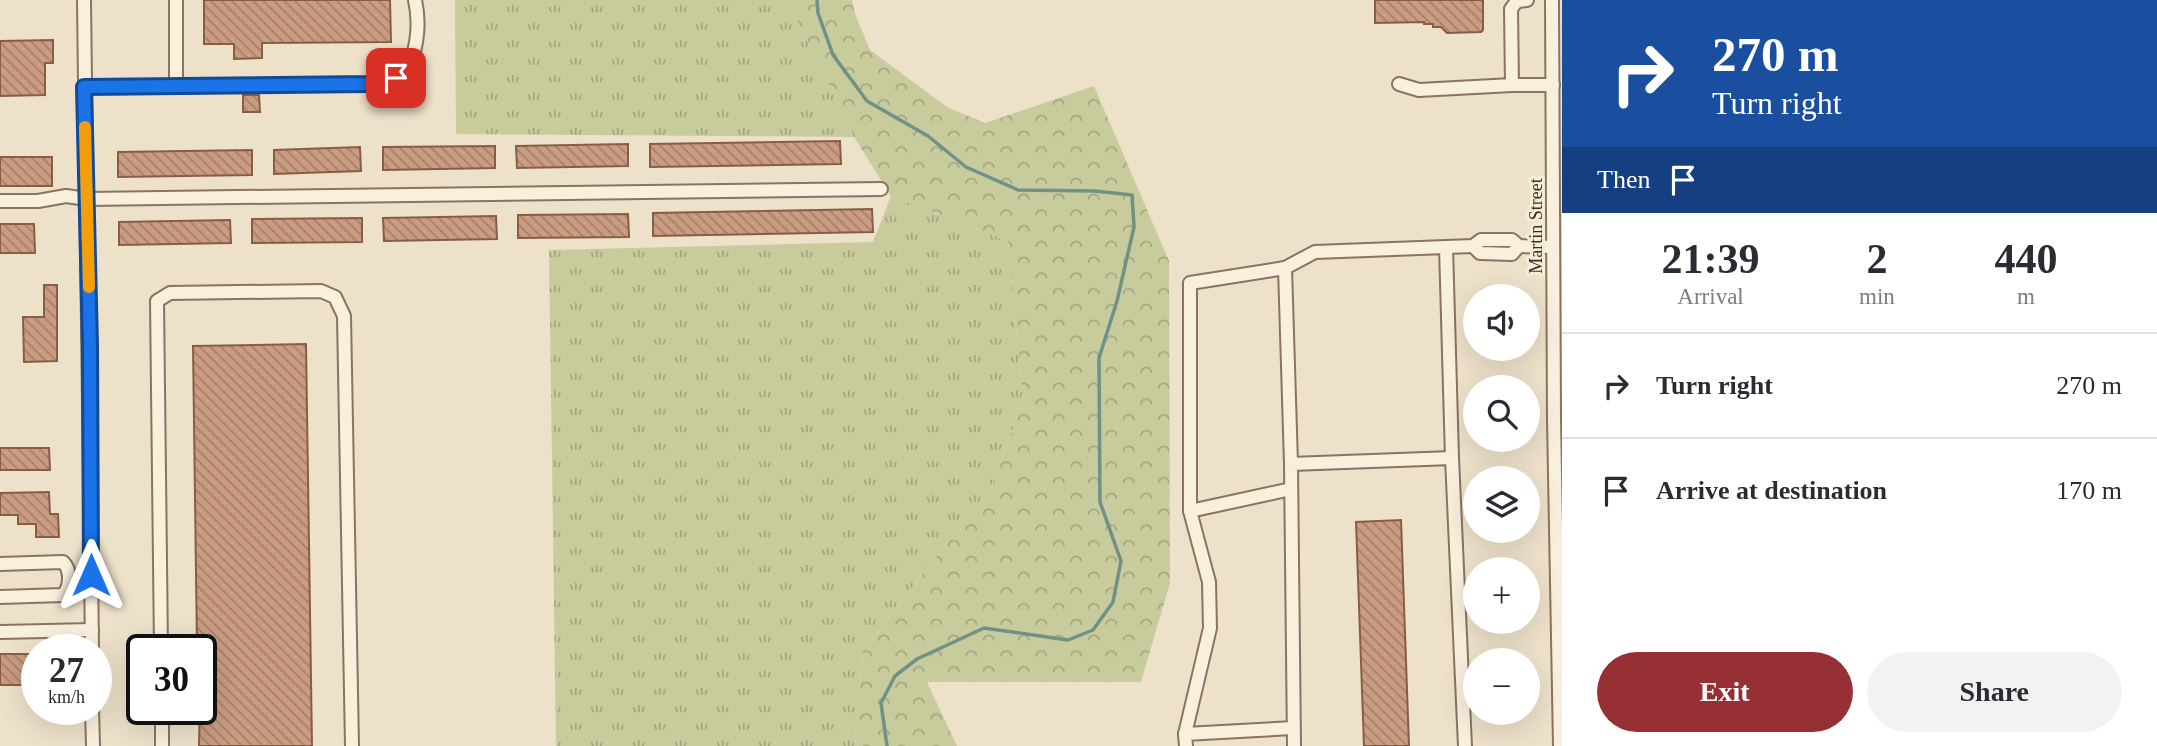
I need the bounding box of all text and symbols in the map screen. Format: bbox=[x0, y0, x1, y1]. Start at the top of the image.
text: 270 m bbox=[1712, 27, 1839, 82]
icon: right bbox=[1597, 28, 1688, 119]
pin bbox=[366, 48, 426, 108]
icon: arrive bbox=[377, 59, 415, 97]
text: Turn right bbox=[1712, 85, 1842, 121]
icon: arrive bbox=[1664, 161, 1702, 199]
text: Then bbox=[1597, 165, 1650, 194]
street label: Martin Street bbox=[1526, 178, 1546, 274]
text: 21:39 bbox=[1662, 236, 1760, 282]
text: 2 bbox=[1866, 236, 1887, 282]
text: 440 bbox=[1994, 236, 2057, 282]
map controls bbox=[1463, 284, 1540, 725]
button: sound bbox=[1463, 284, 1540, 361]
text: Arrival bbox=[1677, 284, 1744, 309]
text: min bbox=[1859, 284, 1895, 309]
text: m bbox=[2017, 284, 2035, 309]
icon: right bbox=[1597, 367, 1635, 405]
text: Turn right bbox=[1656, 371, 1773, 400]
text: 270 m bbox=[2056, 371, 2122, 400]
button: search bbox=[1463, 375, 1540, 452]
button: layers bbox=[1463, 466, 1540, 543]
icon: arrive bbox=[1597, 472, 1635, 510]
text: Arrive at destination bbox=[1656, 476, 1887, 505]
text: 170 m bbox=[2056, 476, 2122, 505]
position arrow bbox=[54, 538, 128, 612]
button: + bbox=[1463, 557, 1540, 634]
speed limit sign: 30 bbox=[126, 634, 217, 725]
button: − bbox=[1463, 648, 1540, 725]
text: 27 bbox=[49, 651, 84, 690]
button: Exit bbox=[1597, 652, 1853, 732]
button: Share bbox=[1867, 652, 2122, 732]
text: km/h bbox=[48, 687, 85, 707]

